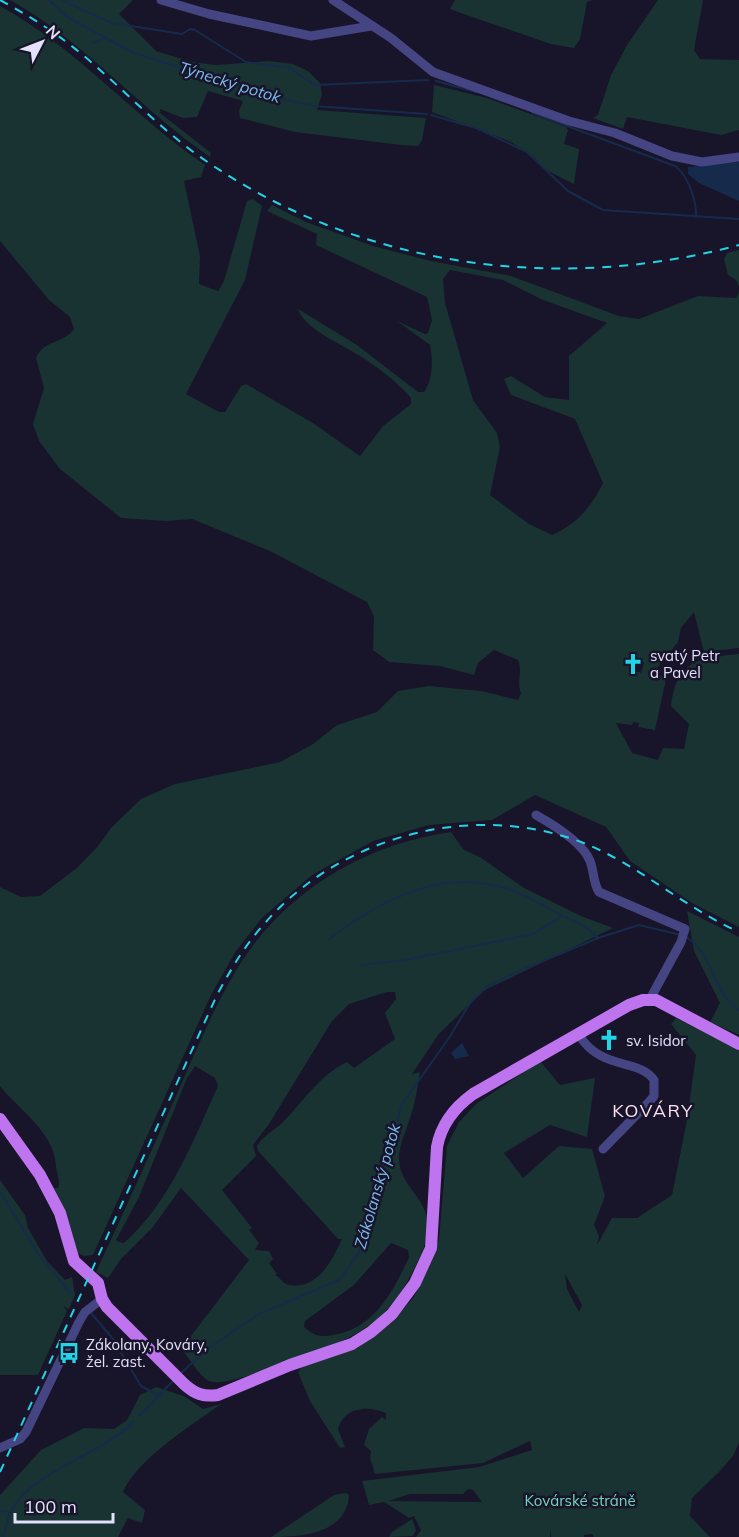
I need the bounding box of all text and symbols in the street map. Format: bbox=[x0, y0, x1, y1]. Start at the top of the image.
north arrow bbox=[12, 12, 72, 72]
text: N bbox=[42, 21, 65, 43]
water label: Týnecký potok bbox=[177, 57, 284, 107]
place label: svatý Petr a Pavel bbox=[650, 646, 720, 682]
church icon: svatý Petr a Pavel bbox=[621, 652, 645, 676]
church icon: sv. Isidor bbox=[597, 1028, 621, 1052]
place label: sv. Isidor bbox=[626, 1031, 686, 1050]
district label: KOVÁRY bbox=[612, 1099, 694, 1122]
water label: Zákolanský potok bbox=[350, 1120, 405, 1251]
place label: Zákolany, Kováry, žel. zast. bbox=[86, 1335, 207, 1371]
bus stop icon: Zákolany, Kováry, žel. zast. bbox=[57, 1341, 81, 1365]
scale bar bbox=[15, 1486, 112, 1524]
park label: Kovárské stráně bbox=[524, 1491, 636, 1510]
text: 100 m bbox=[24, 1495, 77, 1518]

